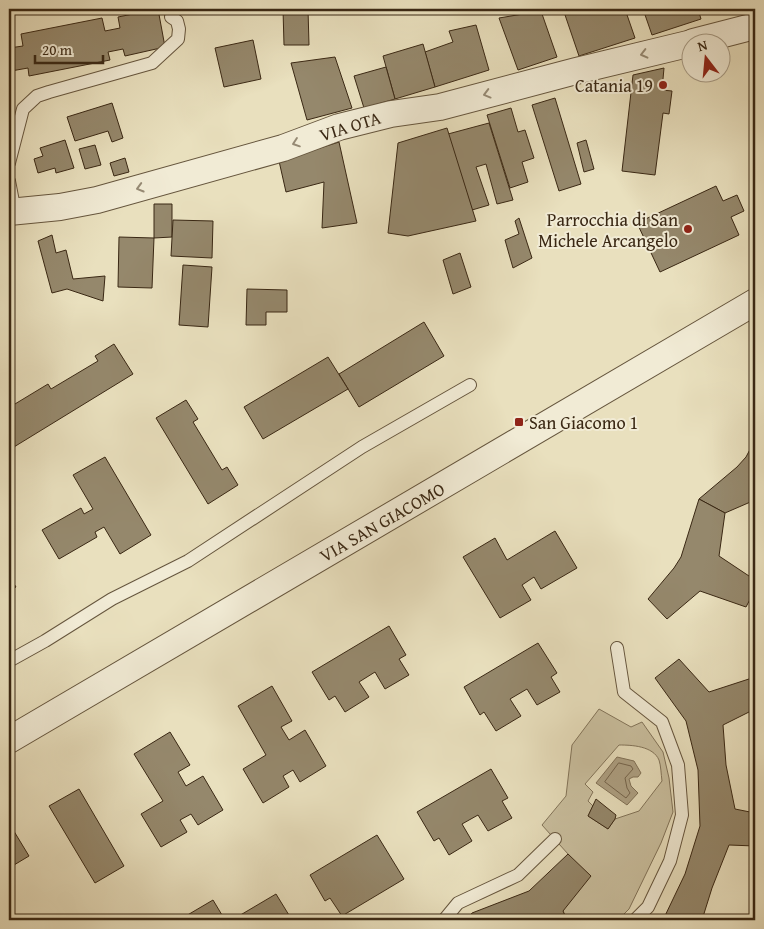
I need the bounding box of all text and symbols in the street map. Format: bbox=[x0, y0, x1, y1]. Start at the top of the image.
scale bar bbox=[35, 32, 102, 64]
north arrow bbox=[682, 32, 732, 82]
text: N bbox=[695, 34, 710, 56]
text: 20 m bbox=[42, 39, 73, 60]
one-way arrow bbox=[640, 48, 649, 59]
place label: Catania 19 bbox=[575, 72, 653, 99]
marker: Catania 19 bbox=[657, 79, 669, 91]
one-way arrow bbox=[482, 88, 491, 99]
street label: VIA OTA bbox=[316, 104, 384, 148]
one-way arrow bbox=[292, 137, 301, 147]
one-way arrow bbox=[135, 182, 144, 193]
place label: Parrocchia di San Michele Arcangelo bbox=[538, 206, 678, 254]
marker: Parrocchia di San Michele Arcangelo bbox=[682, 223, 694, 235]
place label: San Giacomo 1 bbox=[529, 409, 638, 436]
marker: San Giacomo 1 bbox=[513, 416, 525, 428]
street label: VIA SAN GIACOMO bbox=[314, 475, 450, 569]

